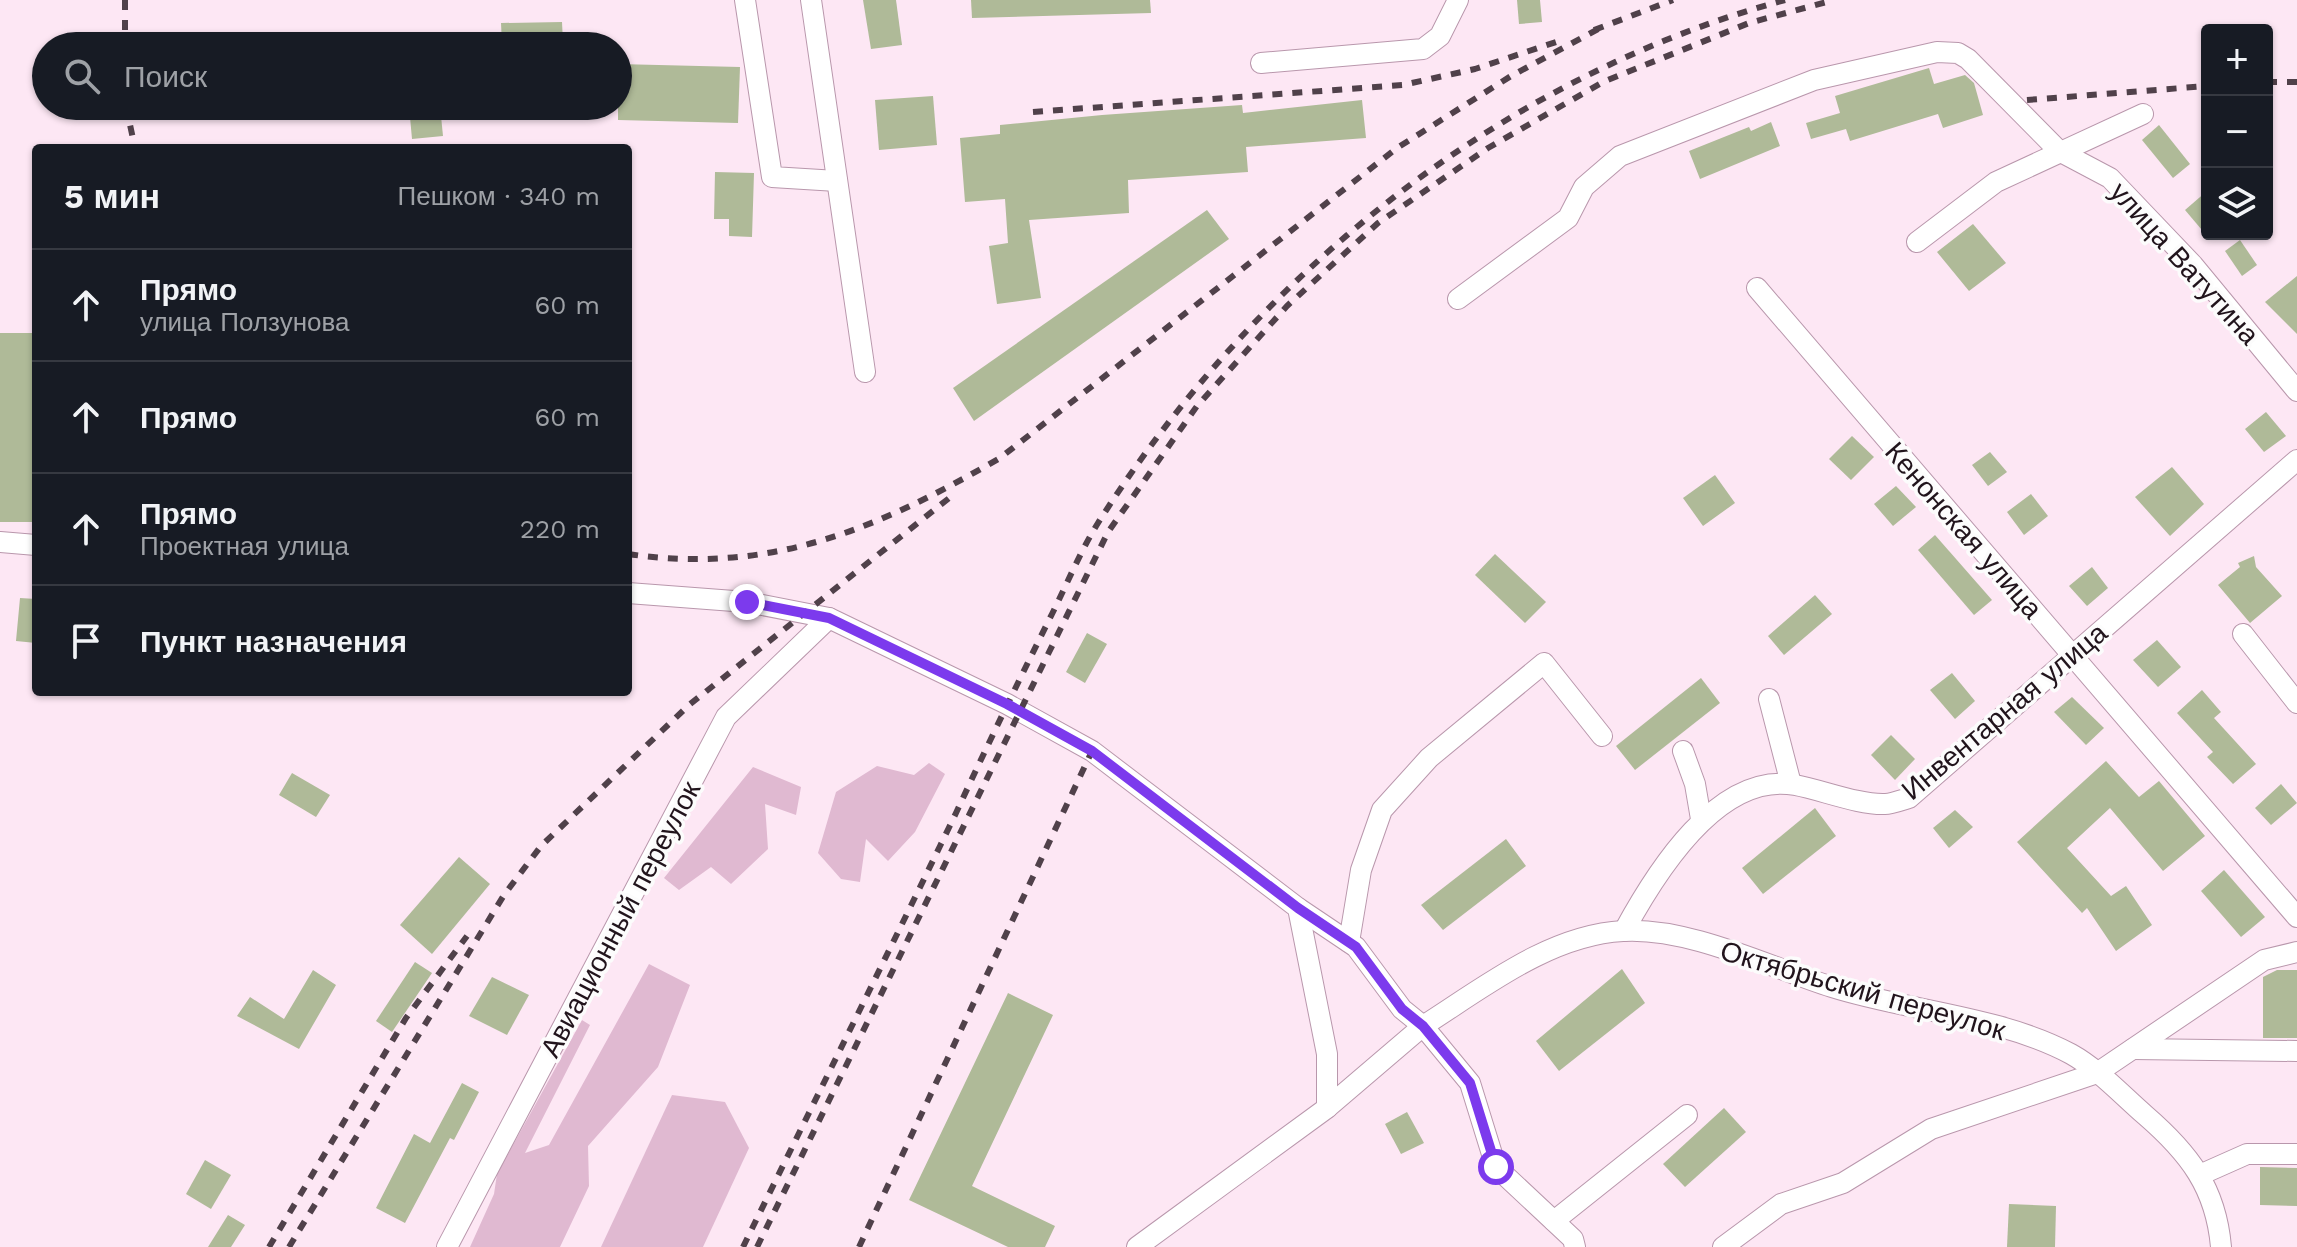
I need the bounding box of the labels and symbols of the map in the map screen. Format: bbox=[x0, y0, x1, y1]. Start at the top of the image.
street label: улица Ватутина bbox=[2103, 175, 2266, 352]
street label: Кенонская улица bbox=[1878, 436, 2049, 625]
route end bbox=[729, 584, 765, 620]
street label: Инвентарная улица bbox=[1895, 616, 2114, 807]
street label: Авиационный переулок bbox=[534, 775, 708, 1063]
street label: Октябрьский переулок bbox=[1717, 934, 2010, 1047]
route start bbox=[1478, 1149, 1514, 1185]

